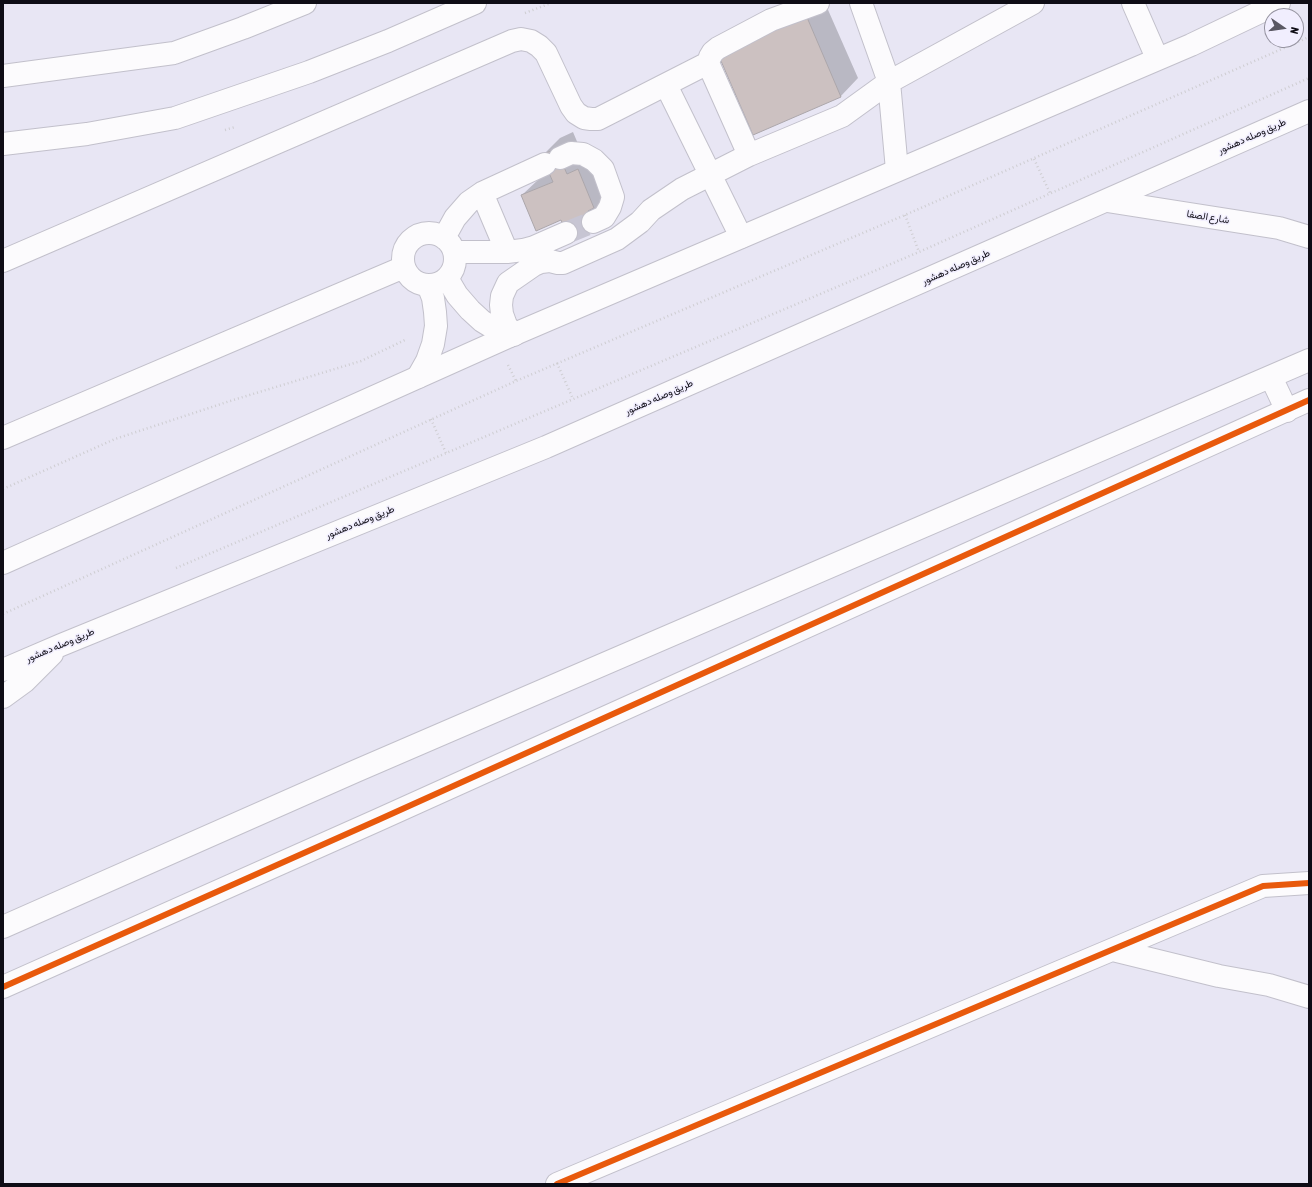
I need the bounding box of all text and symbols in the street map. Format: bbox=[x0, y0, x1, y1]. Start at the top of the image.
north arrow bbox=[1264, 8, 1304, 48]
text: N bbox=[1288, 26, 1301, 35]
street label: طريق وصله دهشور bbox=[1216, 116, 1288, 156]
street label: شارع الصفا bbox=[1186, 208, 1230, 226]
street label: طريق وصله دهشور bbox=[920, 247, 992, 287]
street label: طريق وصله دهشور bbox=[623, 377, 695, 417]
street label: طريق وصله دهشور bbox=[324, 503, 396, 541]
street label: طريق وصله دهشور bbox=[24, 625, 96, 665]

